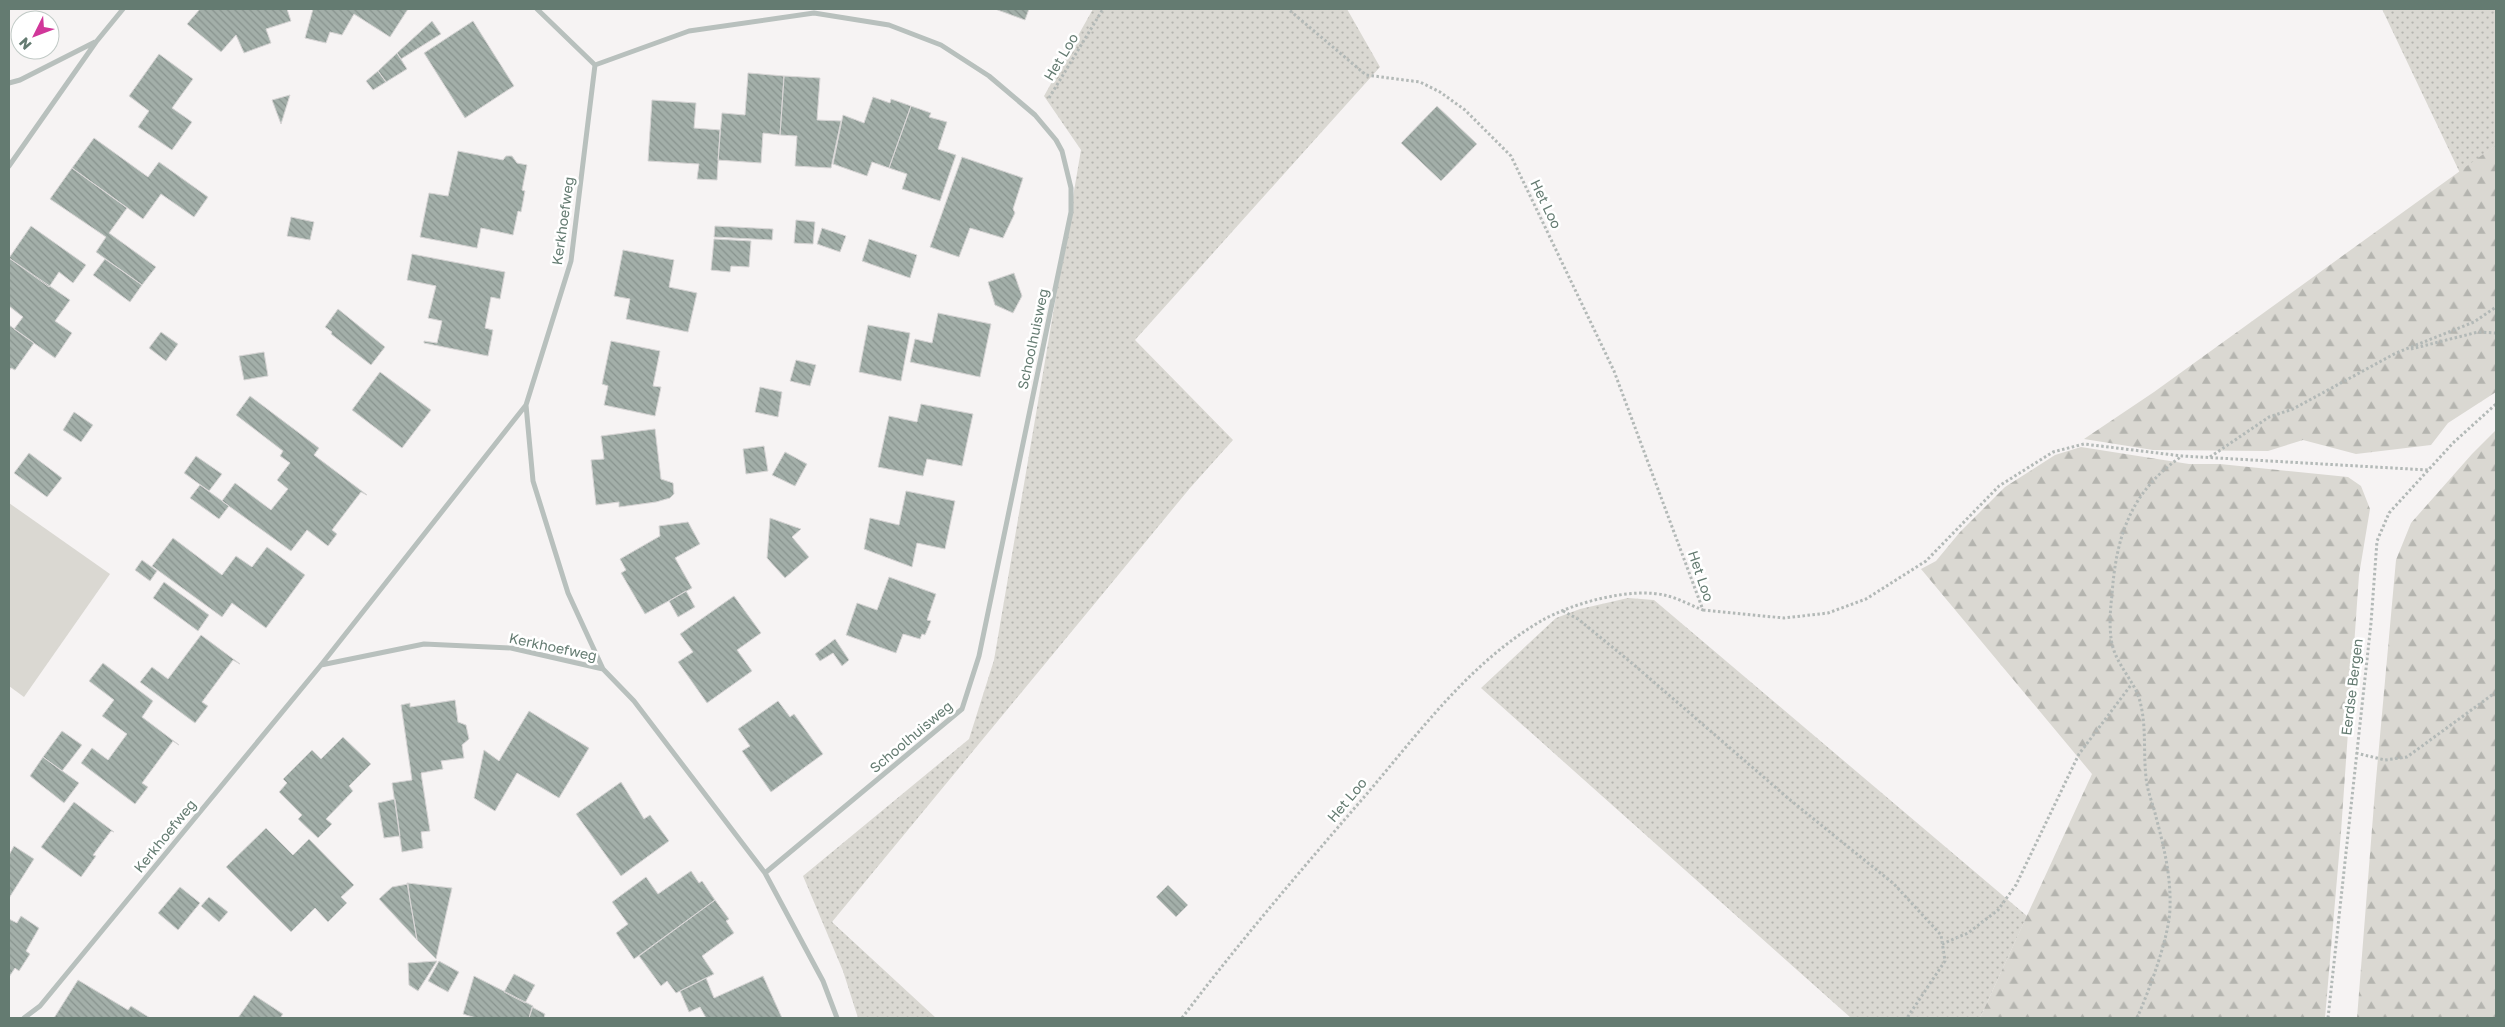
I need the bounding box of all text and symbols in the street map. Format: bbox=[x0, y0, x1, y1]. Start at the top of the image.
north arrow bbox=[10, 10, 60, 60]
street label: Het Loo bbox=[1040, 30, 1081, 84]
text: N bbox=[15, 34, 35, 54]
street label: Kerkhoefweg bbox=[548, 176, 577, 266]
street label: Het Loo bbox=[1527, 176, 1566, 231]
street label: Schoolhuisweg bbox=[1014, 287, 1051, 391]
street label: Het Loo bbox=[1685, 548, 1718, 603]
street label: Kerkhoefweg bbox=[508, 629, 598, 664]
street label: Eerdse Bergen bbox=[2337, 637, 2366, 736]
street label: Schoolhuisweg bbox=[866, 697, 955, 776]
street label: Het Loo bbox=[1323, 774, 1370, 825]
street label: Kerkhoefweg bbox=[130, 796, 199, 876]

